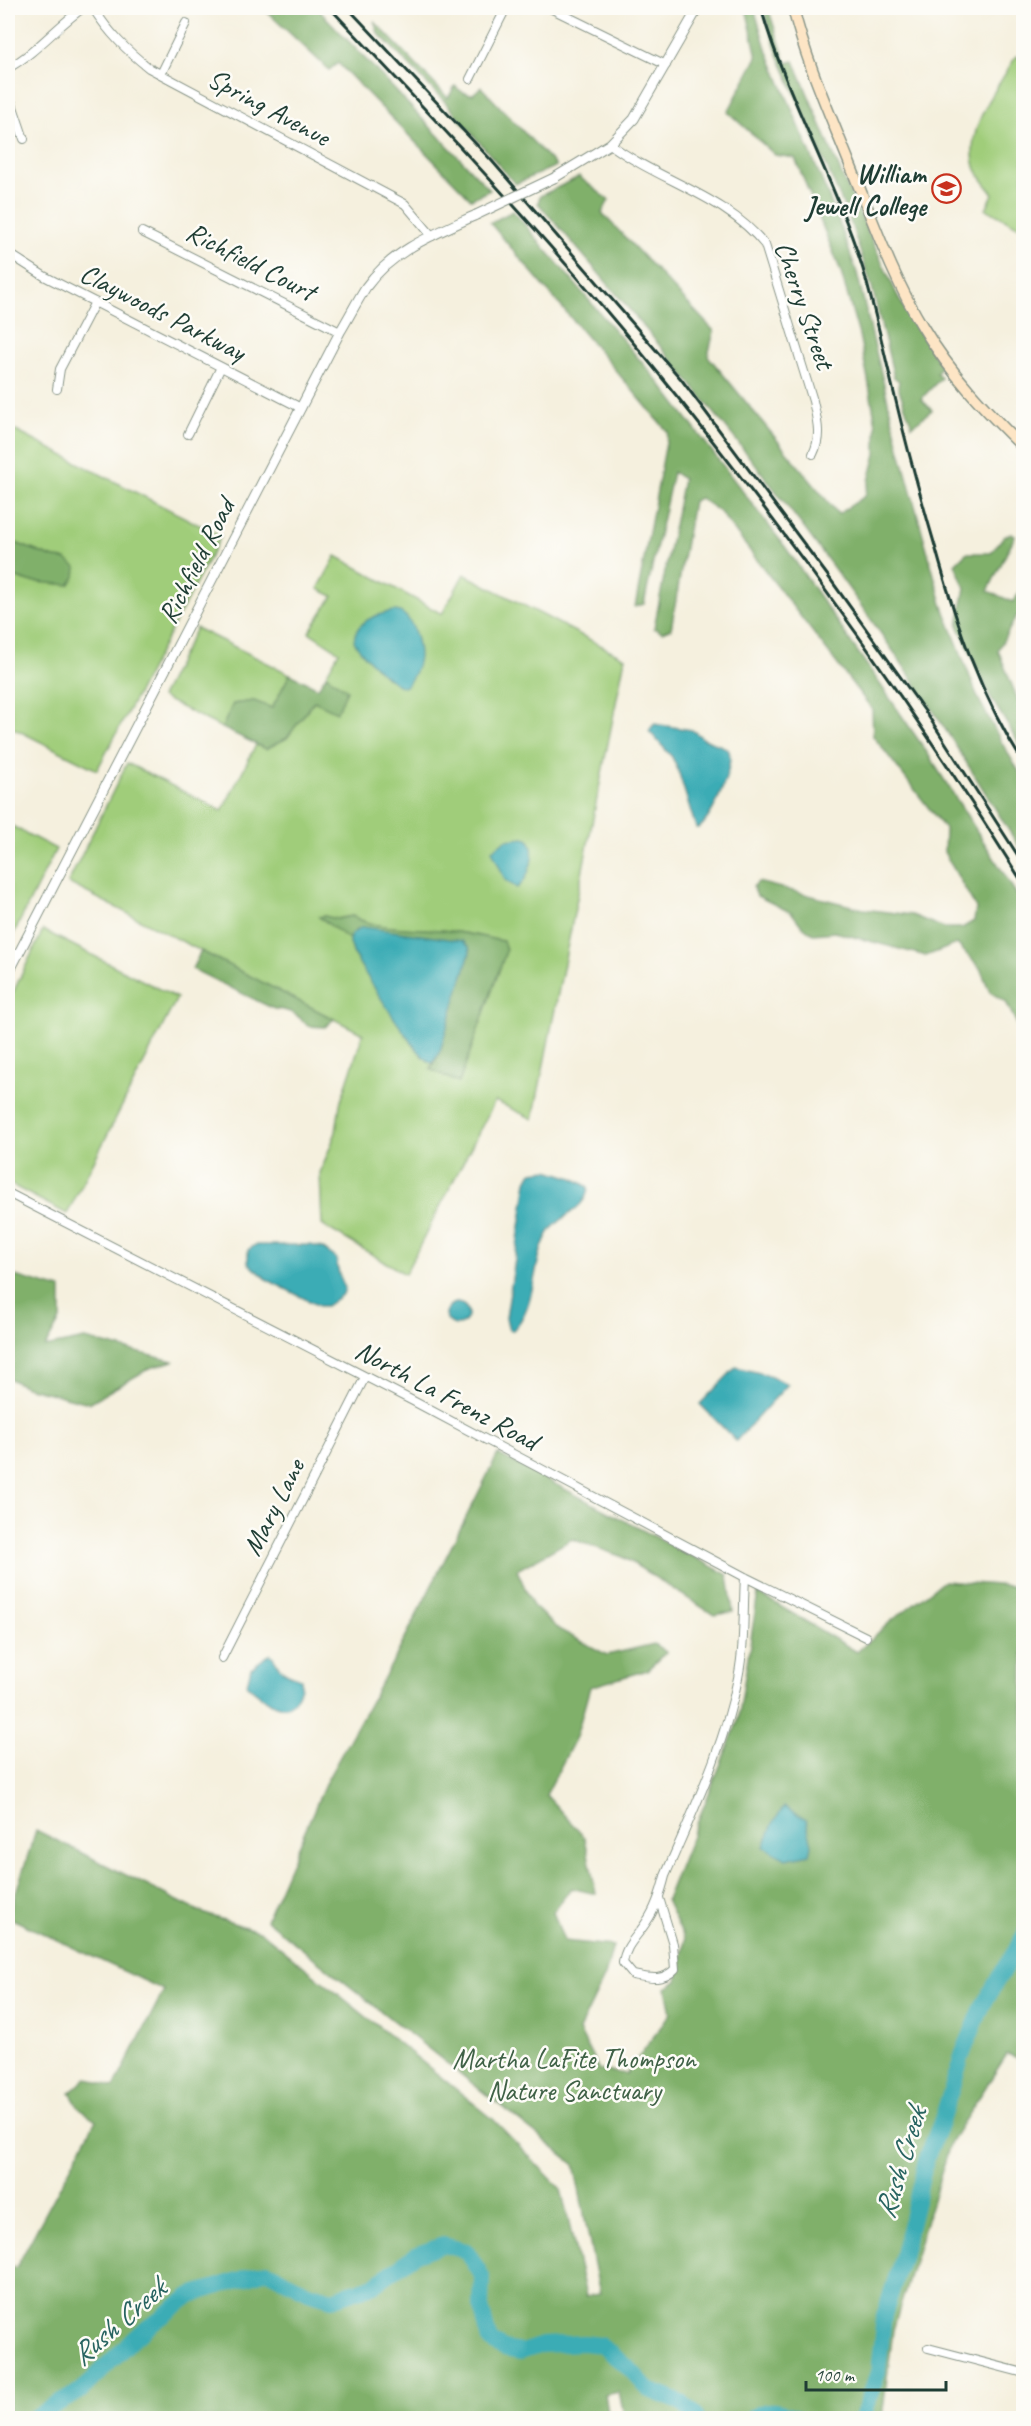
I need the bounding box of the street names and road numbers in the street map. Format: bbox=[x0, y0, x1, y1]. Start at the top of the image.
street label: Spring Avenue bbox=[202, 60, 338, 155]
street label: Richfield Court bbox=[181, 214, 325, 310]
street label: Cherry Street bbox=[767, 237, 844, 376]
street label: Claywoods Parkway bbox=[74, 255, 254, 370]
street label: Richfield Road bbox=[150, 489, 244, 629]
street label: North La Frenz Road bbox=[350, 1332, 548, 1460]
street label: Mary Lane bbox=[234, 1451, 313, 1561]

